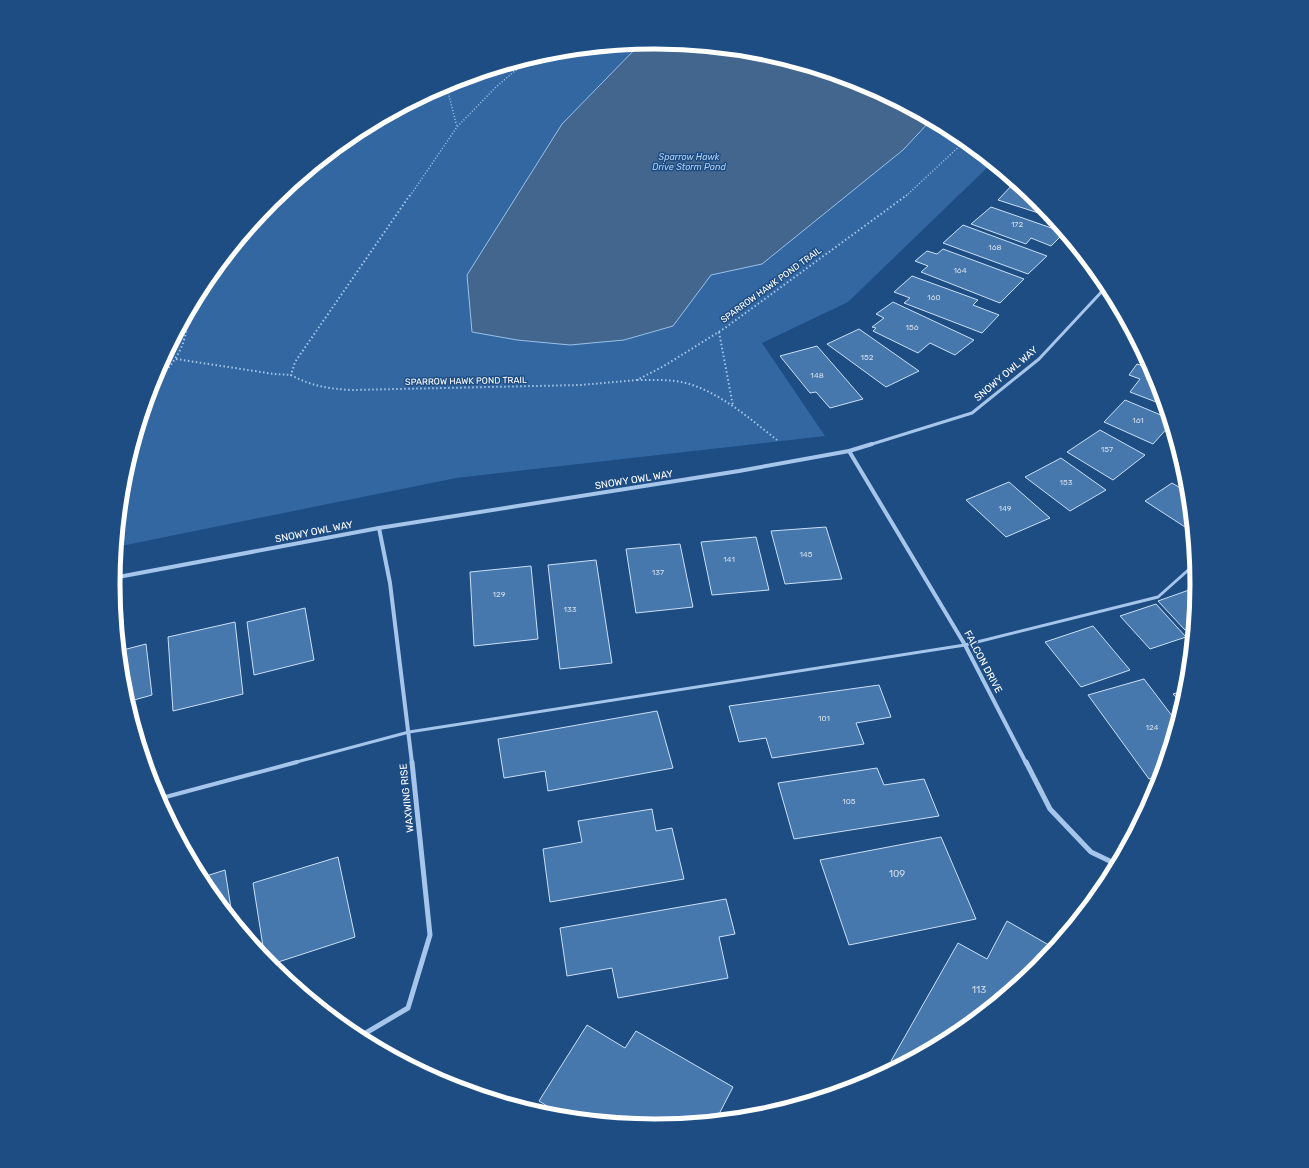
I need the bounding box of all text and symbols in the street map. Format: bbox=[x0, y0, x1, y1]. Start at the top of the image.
water label: Sparrow Hawk Drive Storm Pond bbox=[652, 152, 726, 172]
house number: 172 bbox=[1011, 220, 1023, 229]
house number: 168 bbox=[988, 243, 1002, 252]
street label: SPARROW HAWK POND TRAIL bbox=[719, 245, 823, 325]
house number: 164 bbox=[953, 266, 967, 275]
house number: 160 bbox=[927, 293, 941, 302]
house number: 156 bbox=[906, 323, 919, 332]
street label: SNOWY OWL WAY bbox=[972, 344, 1041, 404]
house number: 152 bbox=[861, 353, 874, 362]
house number: 148 bbox=[810, 371, 824, 380]
street label: SPARROW HAWK POND TRAIL bbox=[405, 375, 527, 387]
house number: 161 bbox=[1132, 416, 1144, 425]
house number: 157 bbox=[1101, 445, 1113, 454]
street label: SNOWY OWL WAY bbox=[594, 468, 674, 492]
house number: 153 bbox=[1060, 478, 1073, 487]
house number: 149 bbox=[998, 504, 1012, 513]
street label: SNOWY OWL WAY bbox=[274, 518, 354, 545]
house number: 145 bbox=[799, 550, 813, 559]
house number: 141 bbox=[723, 555, 735, 564]
house number: 137 bbox=[652, 568, 664, 577]
house number: 129 bbox=[493, 590, 506, 599]
house number: 133 bbox=[563, 605, 577, 614]
street label: FALCON DRIVE bbox=[961, 629, 1005, 695]
house number: 101 bbox=[818, 714, 830, 723]
house number: 124 bbox=[1145, 723, 1159, 732]
street label: WAXWING RISE bbox=[397, 763, 417, 833]
house number: 105 bbox=[842, 797, 856, 806]
house number: 109 bbox=[889, 868, 905, 880]
house number: 113 bbox=[972, 984, 986, 996]

